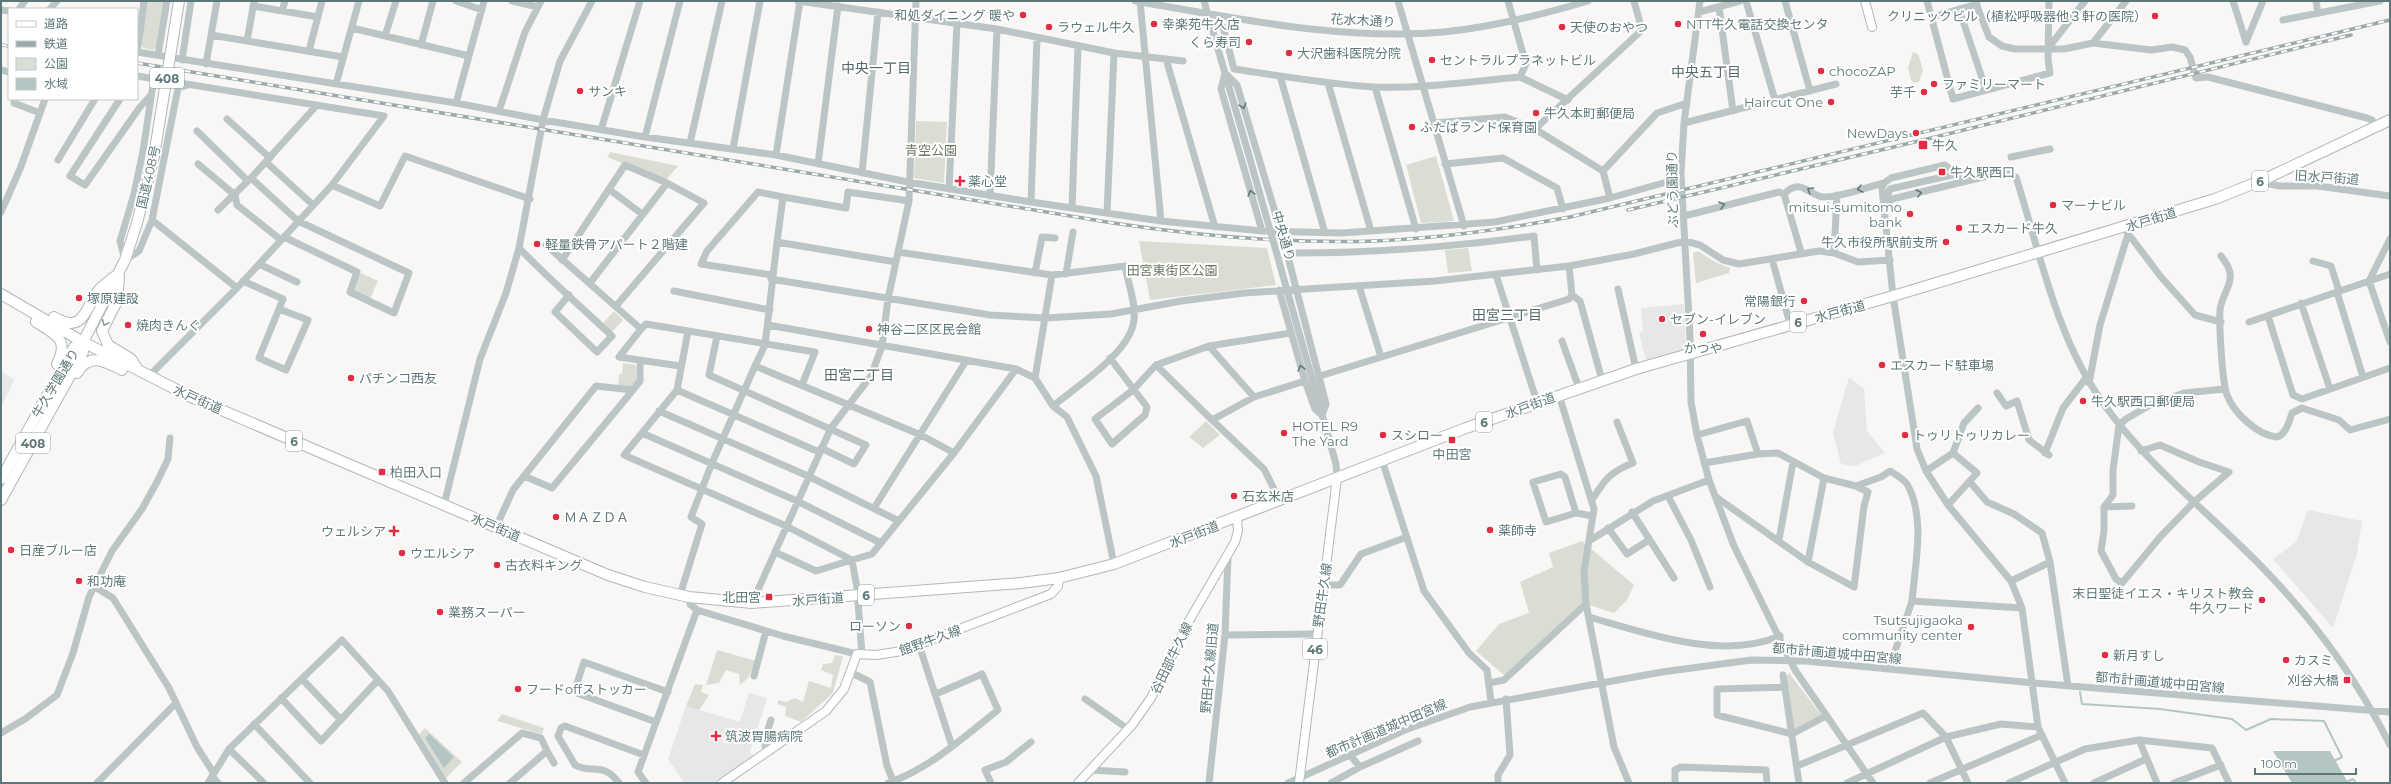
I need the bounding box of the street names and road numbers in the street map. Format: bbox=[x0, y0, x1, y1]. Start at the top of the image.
street label: 花水木通り bbox=[1330, 10, 1396, 30]
road number: 408 bbox=[150, 68, 184, 88]
street label: 国道408号 bbox=[133, 144, 163, 210]
street label: ぶどう園通り bbox=[1663, 150, 1681, 228]
street label: 旧水戸街道 bbox=[2294, 167, 2360, 187]
road number: 6 bbox=[2252, 171, 2268, 191]
street label: 水戸街道 bbox=[2124, 204, 2178, 234]
street label: 中央通り bbox=[1269, 209, 1299, 263]
street label: 水戸街道 bbox=[1813, 297, 1867, 325]
road number: 6 bbox=[1790, 312, 1806, 332]
street label: 牛久学園通り bbox=[28, 345, 82, 421]
street label: 水戸街道 bbox=[171, 381, 225, 417]
street label: 水戸街道 bbox=[1503, 389, 1557, 421]
road number: 6 bbox=[1476, 412, 1492, 432]
road number: 6 bbox=[286, 431, 302, 451]
road number: 408 bbox=[16, 433, 50, 453]
street label: 水戸街道 bbox=[469, 509, 523, 545]
street label: 水戸街道 bbox=[1167, 517, 1221, 551]
street label: 野田牛久線 bbox=[1310, 562, 1334, 628]
road number: 6 bbox=[858, 585, 874, 605]
street label: 水戸街道 bbox=[791, 589, 845, 609]
street label: 谷田部牛久線 bbox=[1147, 619, 1195, 697]
street label: 館野牛久線 bbox=[897, 621, 963, 659]
street label: 野田牛久線旧道 bbox=[1197, 622, 1221, 714]
road number: 46 bbox=[1303, 639, 1327, 659]
street label: 都市計画道城中田宮線 bbox=[1772, 639, 1902, 667]
street label: 都市計画道城中田宮線 bbox=[2095, 668, 2225, 696]
street label: 都市計画道城中田宮線 bbox=[1323, 695, 1449, 761]

